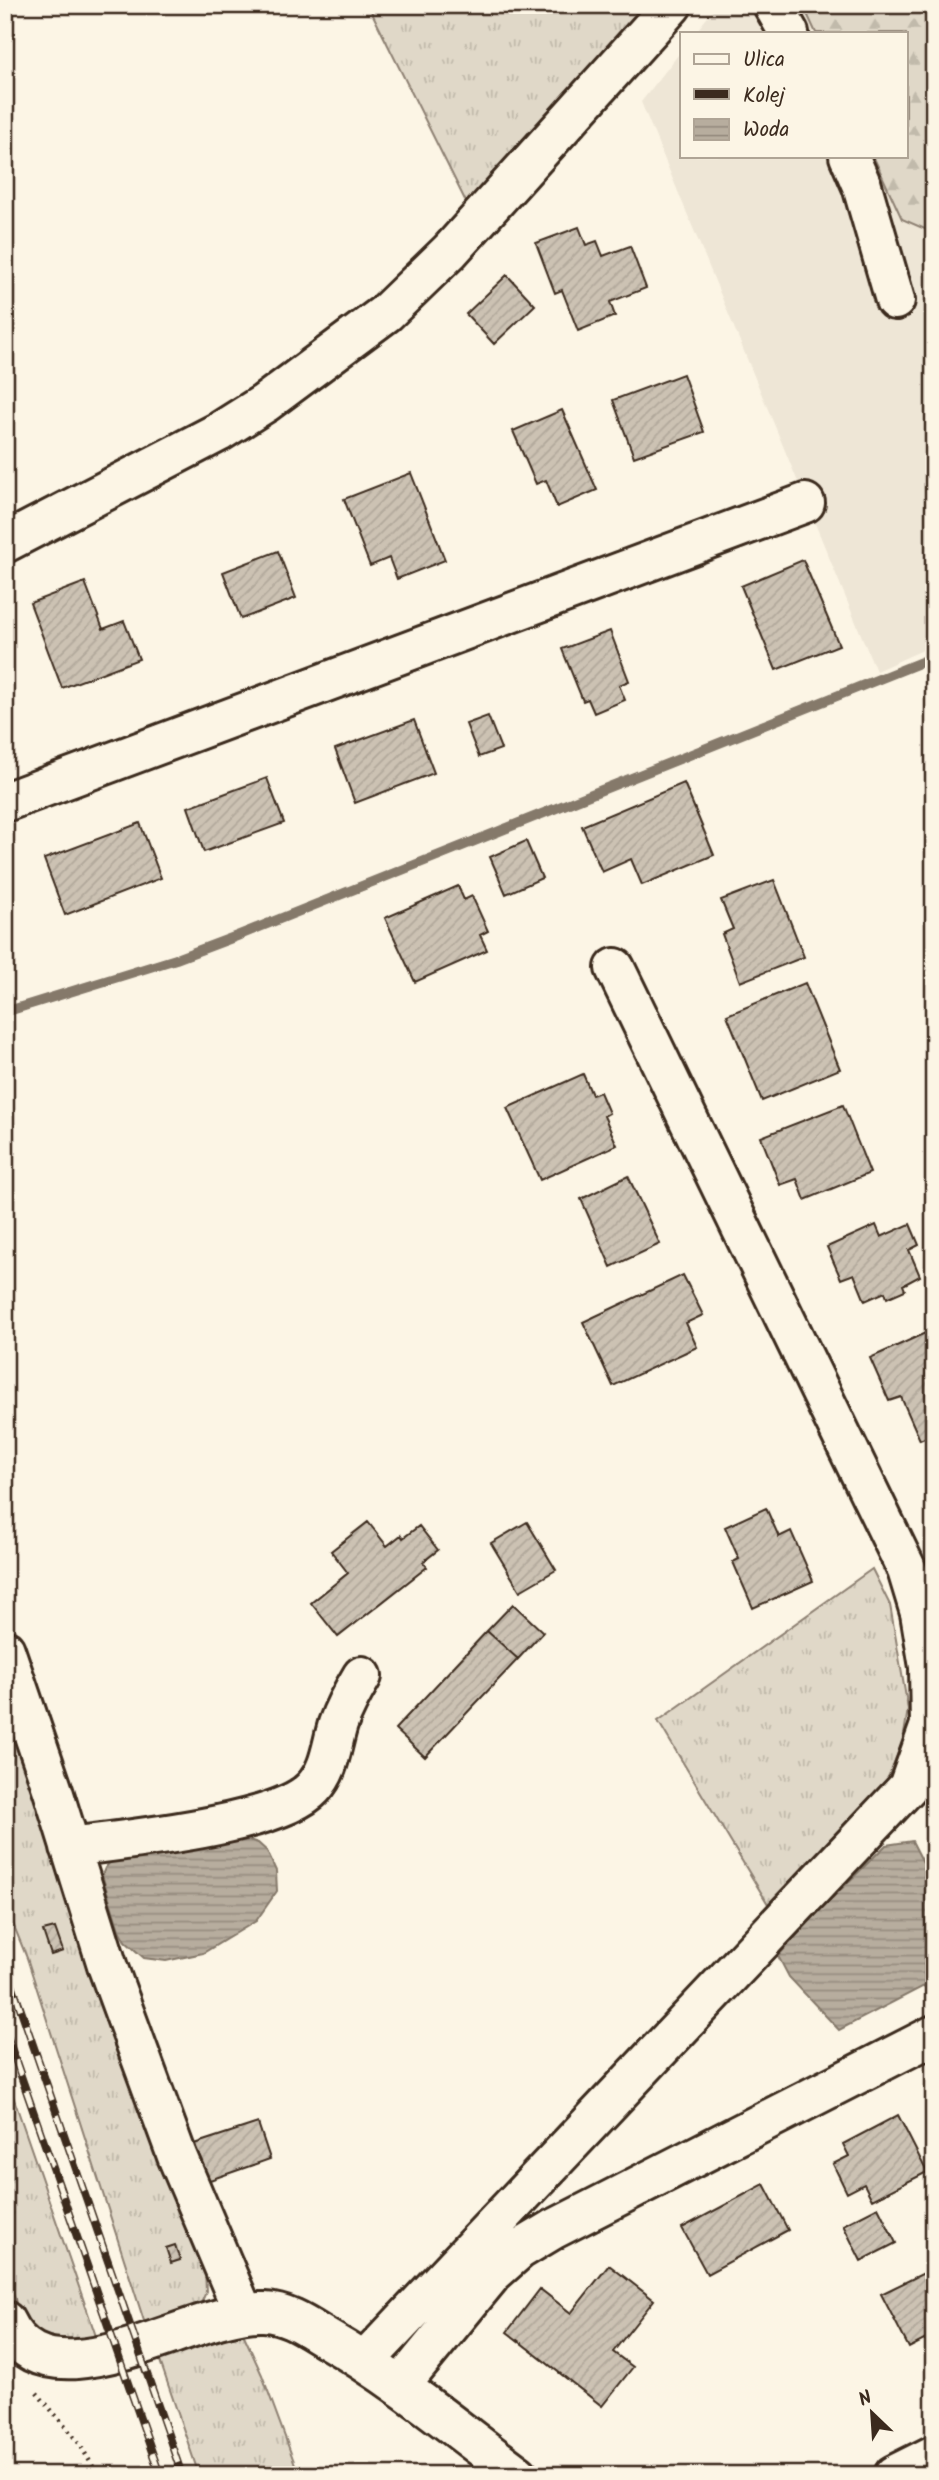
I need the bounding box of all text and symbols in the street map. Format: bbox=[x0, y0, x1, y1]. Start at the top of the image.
legend bbox=[680, 32, 908, 158]
text: Ulica bbox=[743, 44, 785, 77]
text: Kolej bbox=[743, 80, 786, 113]
text: Woda bbox=[743, 114, 789, 147]
north arrow bbox=[838, 2378, 908, 2448]
text: N bbox=[854, 2383, 877, 2416]

